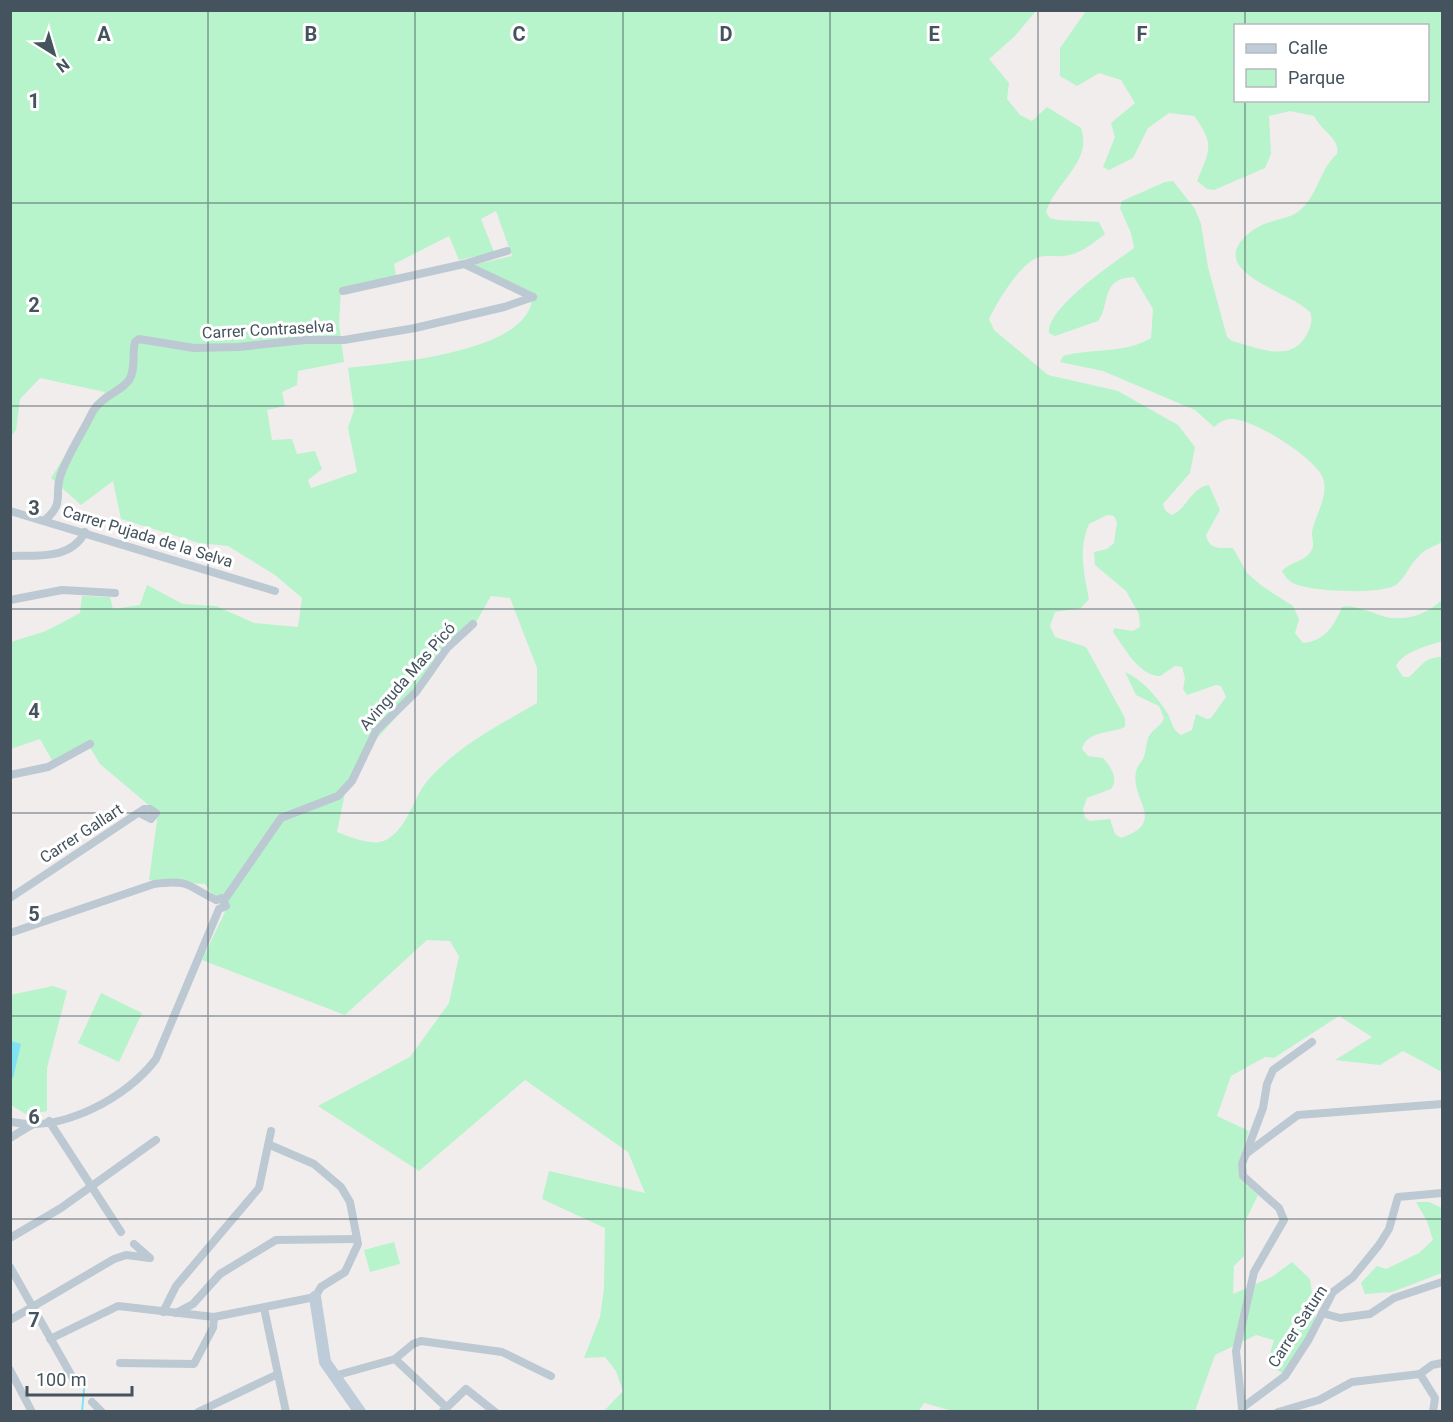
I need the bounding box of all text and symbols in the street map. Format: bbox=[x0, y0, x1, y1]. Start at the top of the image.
text: A bbox=[97, 22, 111, 46]
text: B bbox=[305, 22, 317, 46]
text: C bbox=[512, 22, 526, 46]
text: D bbox=[720, 22, 733, 46]
text: E bbox=[928, 22, 940, 46]
text: F bbox=[1137, 22, 1148, 46]
north arrow bbox=[24, 24, 84, 84]
legend bbox=[1234, 24, 1429, 102]
text: Calle bbox=[1288, 37, 1328, 58]
text: N bbox=[52, 55, 73, 77]
text: Parque bbox=[1288, 67, 1345, 88]
text: 1 bbox=[28, 89, 40, 113]
text: 2 bbox=[28, 293, 40, 317]
street label: Carrer Contraselva bbox=[202, 317, 334, 342]
text: 3 bbox=[28, 496, 40, 520]
street label: Carrer Pujada de la Selva bbox=[60, 502, 235, 571]
street label: Avinguda Mas Picó bbox=[355, 619, 459, 734]
text: 4 bbox=[28, 699, 40, 723]
street label: Carrer Gallart bbox=[36, 800, 126, 867]
text: 5 bbox=[28, 902, 40, 926]
text: 6 bbox=[28, 1105, 40, 1129]
street label: Carrer Saturn bbox=[1264, 1282, 1331, 1371]
text: 7 bbox=[28, 1308, 40, 1332]
scale bar bbox=[27, 1359, 132, 1397]
text: 100 m bbox=[36, 1369, 87, 1390]

